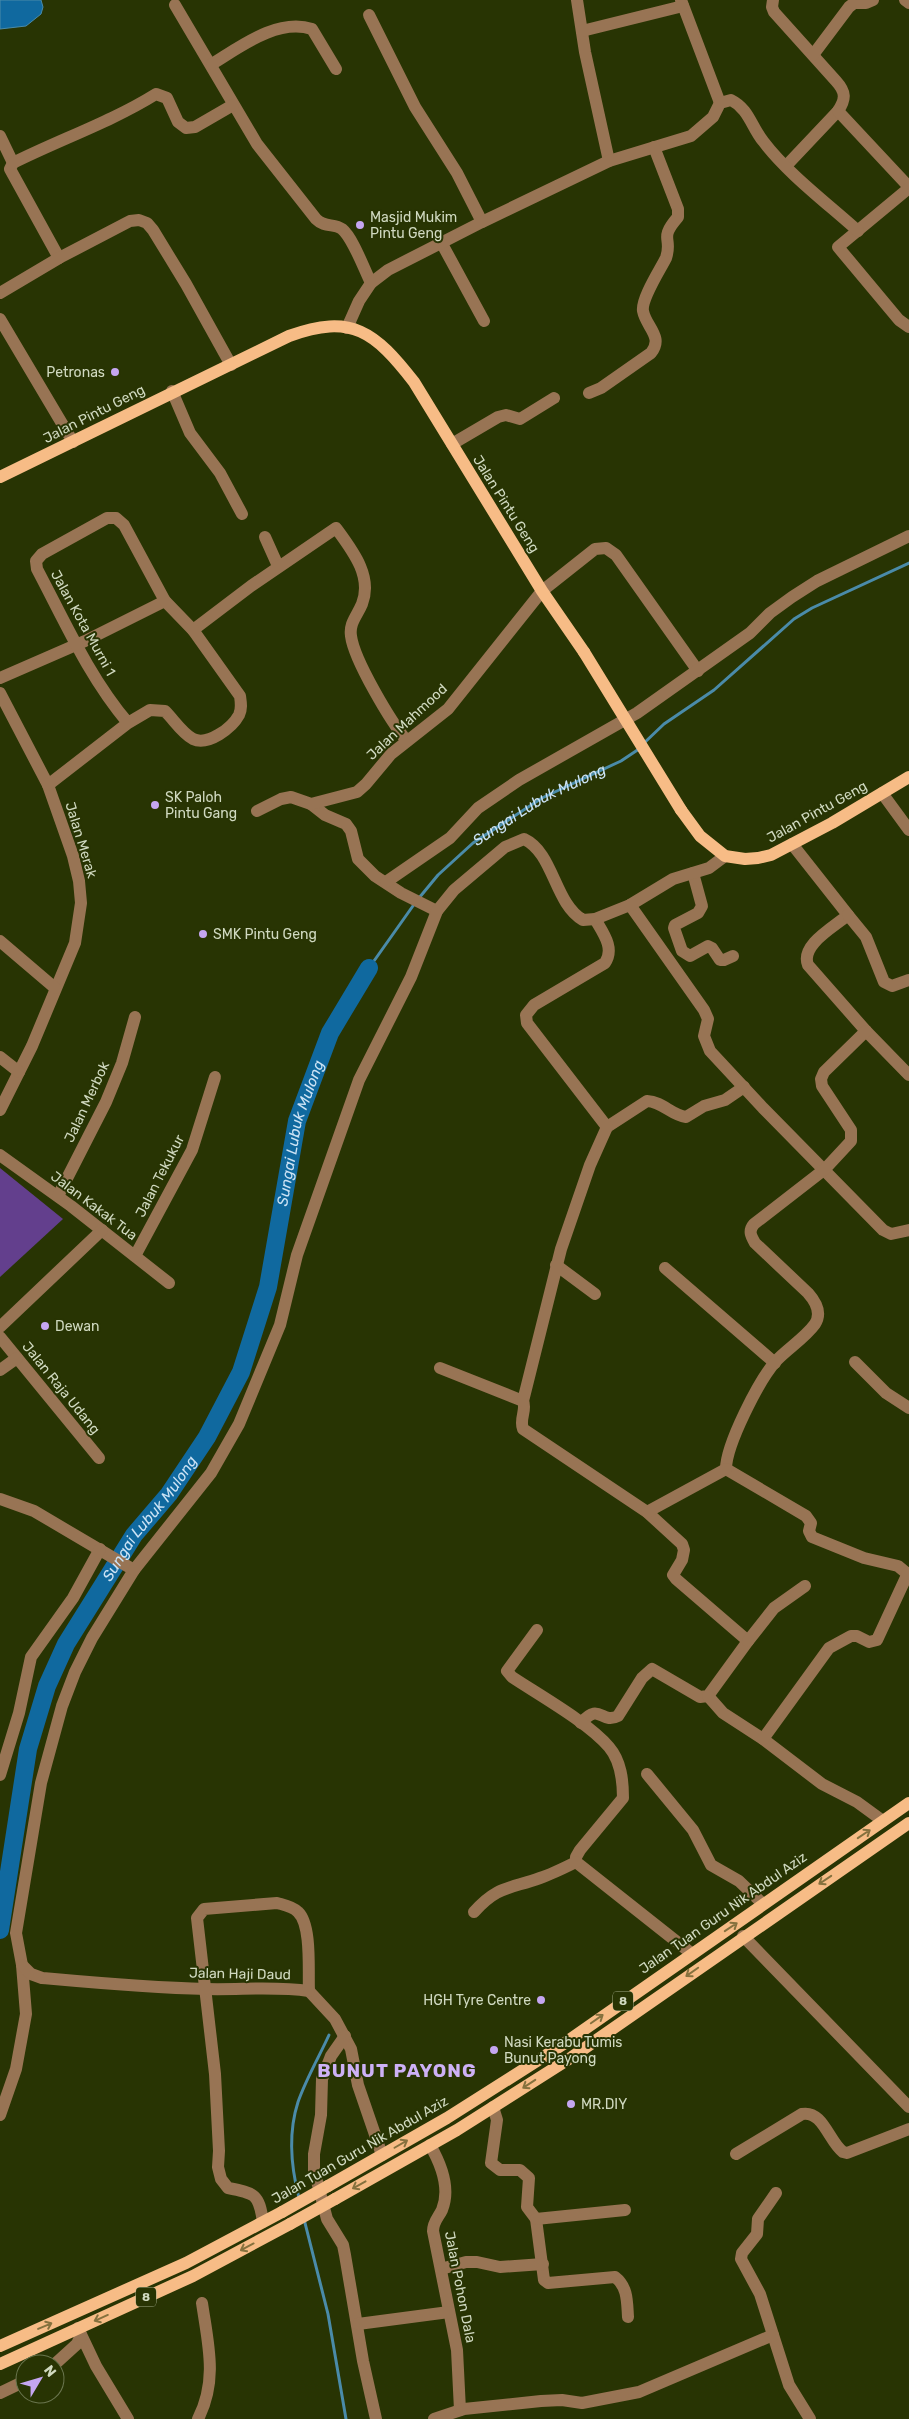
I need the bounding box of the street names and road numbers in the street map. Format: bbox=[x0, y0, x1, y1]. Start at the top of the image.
street label: Jalan Pintu Geng bbox=[40, 381, 148, 447]
street label: Jalan Pintu Geng bbox=[469, 452, 543, 556]
street label: Jalan Kota Murni 1 bbox=[47, 567, 119, 679]
street label: Jalan Mahmood bbox=[363, 680, 451, 764]
street label: Jalan Pintu Geng bbox=[764, 777, 870, 847]
street label: Jalan Merak bbox=[61, 800, 101, 881]
street label: Jalan Merbok bbox=[61, 1058, 114, 1145]
street label: Jalan Tekukur bbox=[132, 1131, 188, 1220]
street label: Jalan Kakak Tua bbox=[47, 1168, 141, 1244]
street label: Jalan Raja Udang bbox=[19, 1338, 103, 1438]
street label: Jalan Tuan Guru Nik Abdul Aziz bbox=[636, 1848, 810, 1978]
street label: Jalan Haji Daud bbox=[189, 1965, 291, 1983]
road number: 8 bbox=[613, 1992, 633, 2010]
street label: Jalan Tuan Guru Nik Abdul Aziz bbox=[269, 2092, 451, 2208]
street label: Jalan Pohon Dala bbox=[441, 2230, 479, 2344]
road number: 8 bbox=[136, 2288, 156, 2306]

